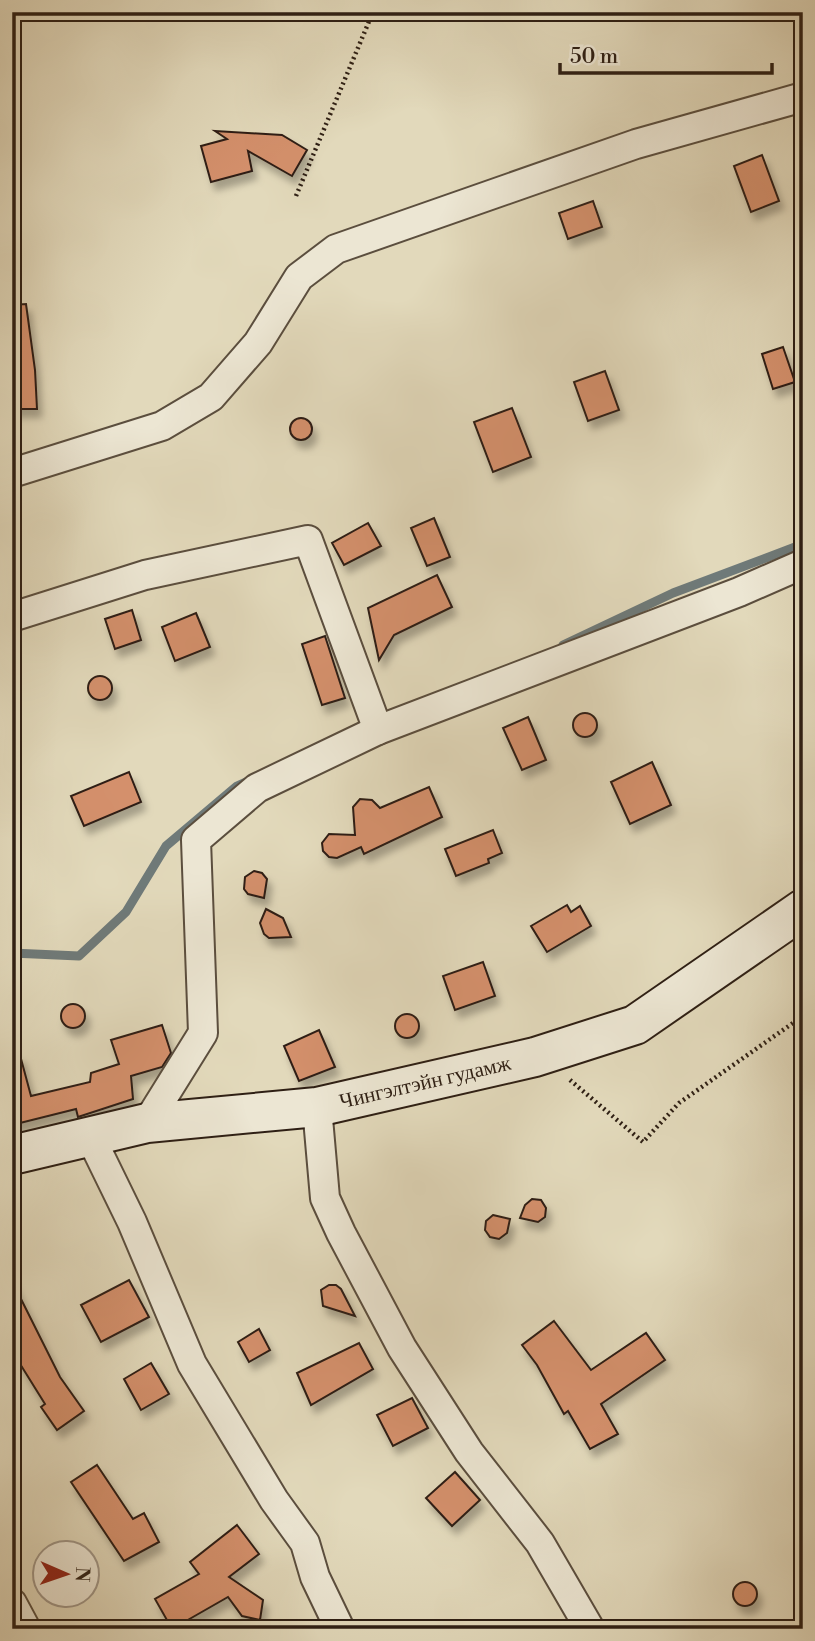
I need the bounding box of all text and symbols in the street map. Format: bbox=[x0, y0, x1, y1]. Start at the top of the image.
scale bar bbox=[560, 32, 771, 76]
text: 50 m bbox=[570, 44, 618, 70]
street label: Чингэлтэйн гудамж bbox=[337, 1051, 514, 1115]
north arrow bbox=[32, 1540, 102, 1610]
text: N bbox=[70, 1567, 94, 1582]

